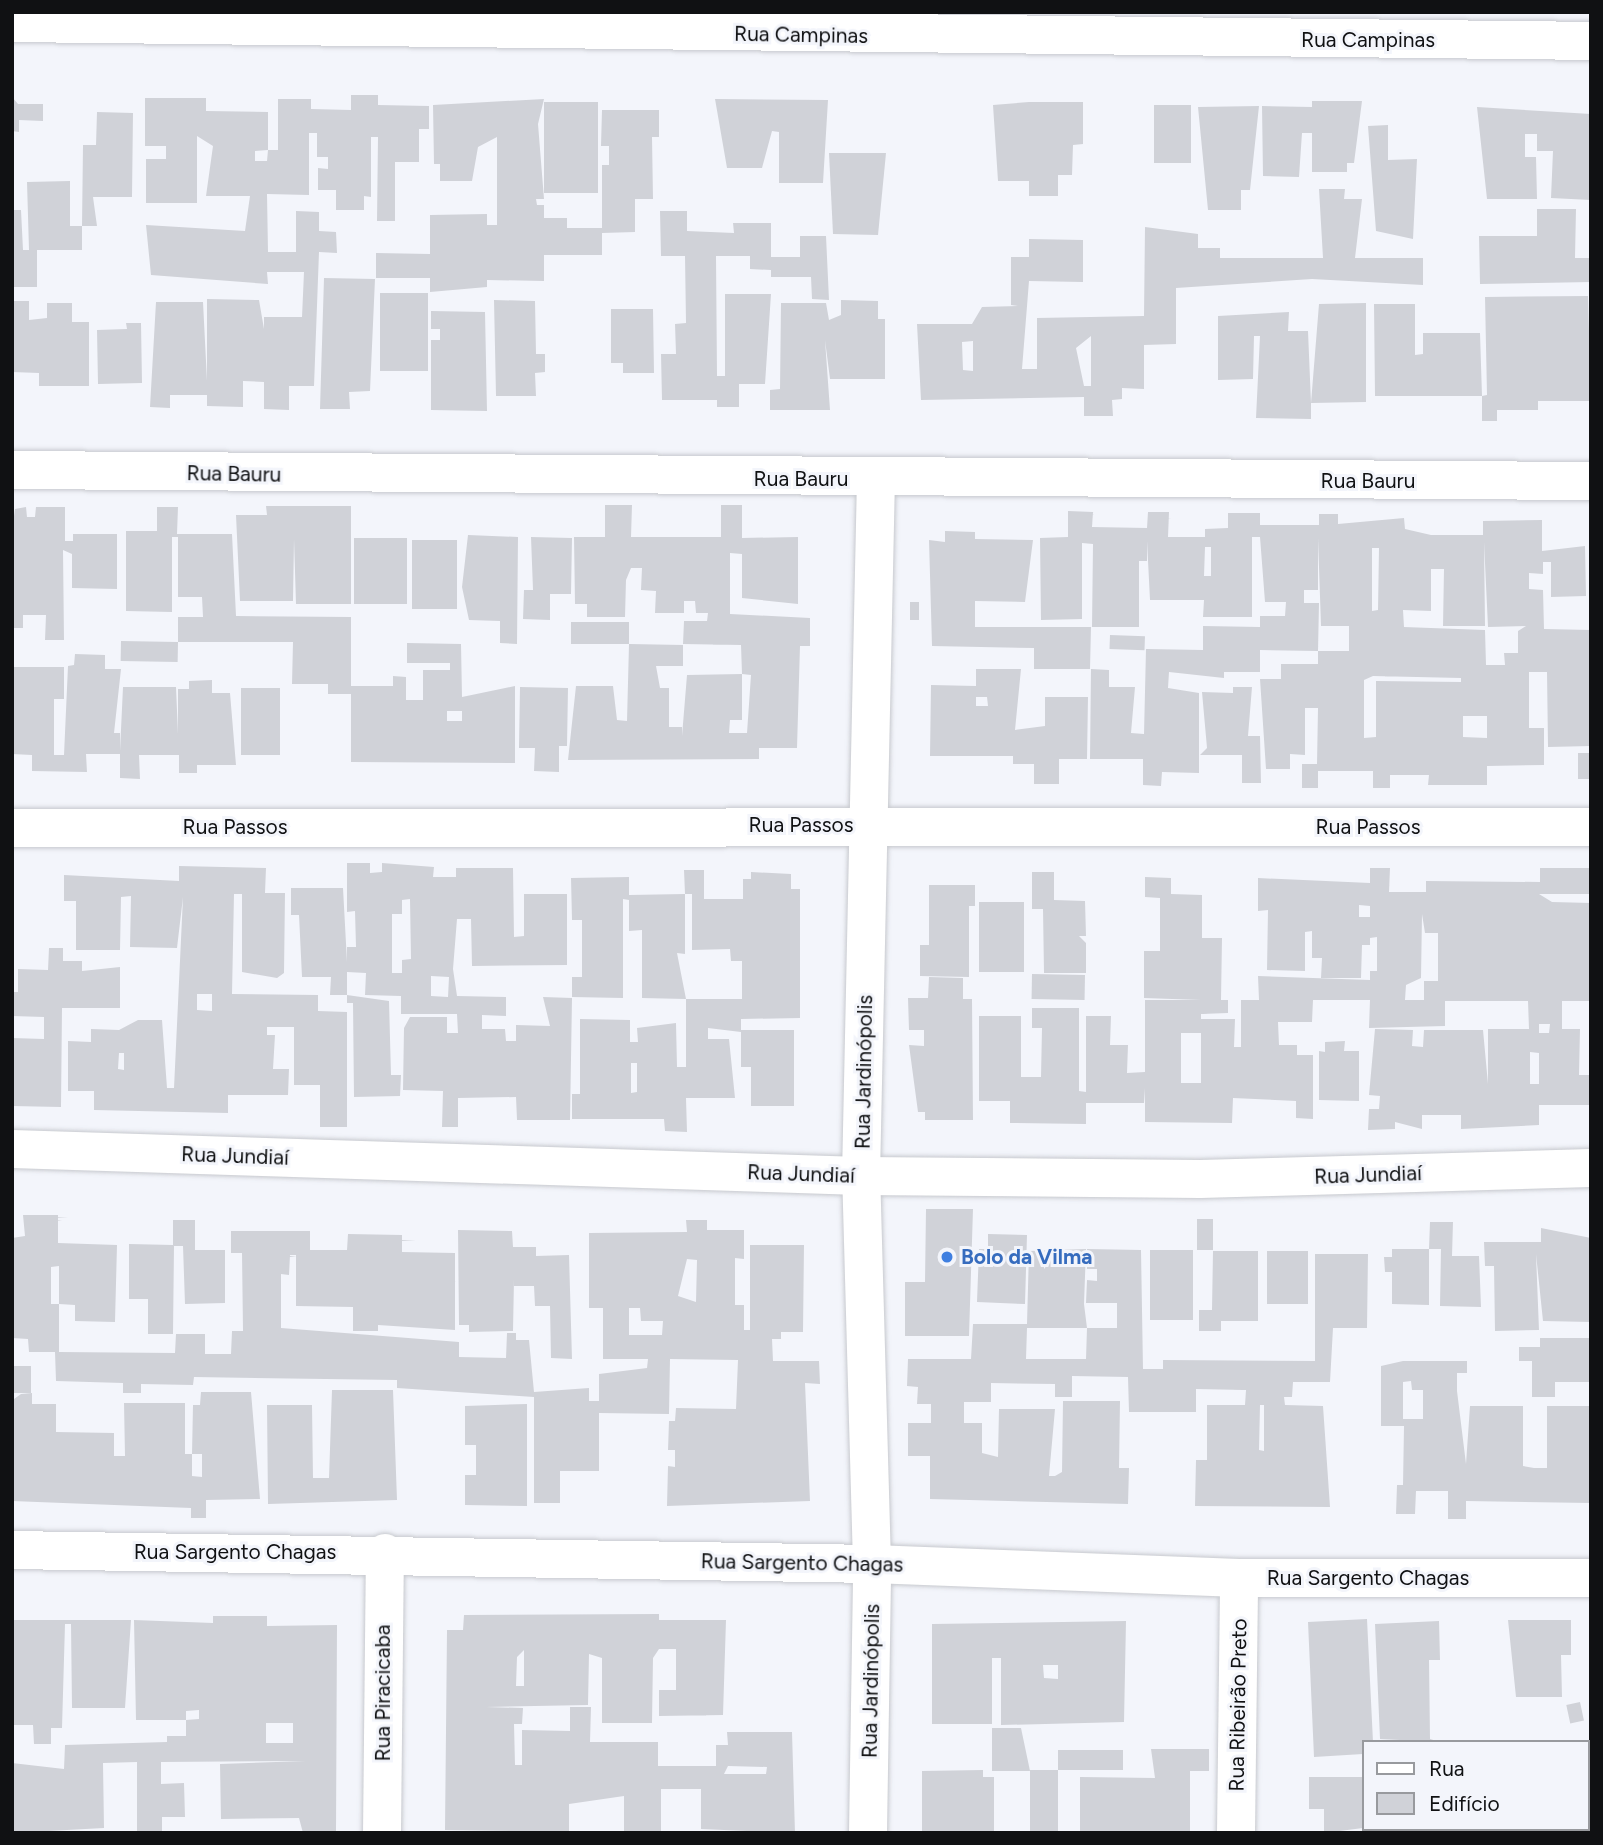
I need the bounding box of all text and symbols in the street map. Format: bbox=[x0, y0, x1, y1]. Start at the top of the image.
street label: Rua Campinas bbox=[734, 21, 868, 49]
street label: Rua Campinas bbox=[1301, 27, 1435, 53]
street label: Rua Bauru bbox=[186, 461, 282, 487]
street label: Rua Bauru bbox=[754, 466, 848, 492]
street label: Rua Bauru bbox=[1321, 468, 1415, 494]
street label: Rua Passos bbox=[749, 812, 853, 838]
street label: Rua Passos bbox=[183, 814, 287, 840]
street label: Rua Passos bbox=[1316, 814, 1420, 840]
street label: Rua Jardinópolis bbox=[850, 995, 878, 1149]
street label: Rua Jundiaí bbox=[181, 1142, 289, 1170]
street label: Rua Jundiaí bbox=[747, 1160, 855, 1188]
street label: Rua Jundiaí bbox=[1314, 1161, 1422, 1189]
place label: Bolo da Vilma bbox=[961, 1244, 1092, 1270]
marker: Bolo da Vilma bbox=[939, 1249, 955, 1265]
street label: Rua Sargento Chagas bbox=[134, 1539, 336, 1565]
street label: Rua Sargento Chagas bbox=[700, 1549, 904, 1577]
street label: Rua Sargento Chagas bbox=[1267, 1565, 1469, 1591]
street label: Rua Jardinópolis bbox=[857, 1604, 885, 1758]
street label: Rua Ribeirão Preto bbox=[1224, 1618, 1252, 1792]
street label: Rua Piracicaba bbox=[370, 1625, 396, 1761]
legend bbox=[1362, 1740, 1589, 1831]
text: Rua bbox=[1429, 1756, 1465, 1781]
text: Edifício bbox=[1429, 1791, 1500, 1816]

